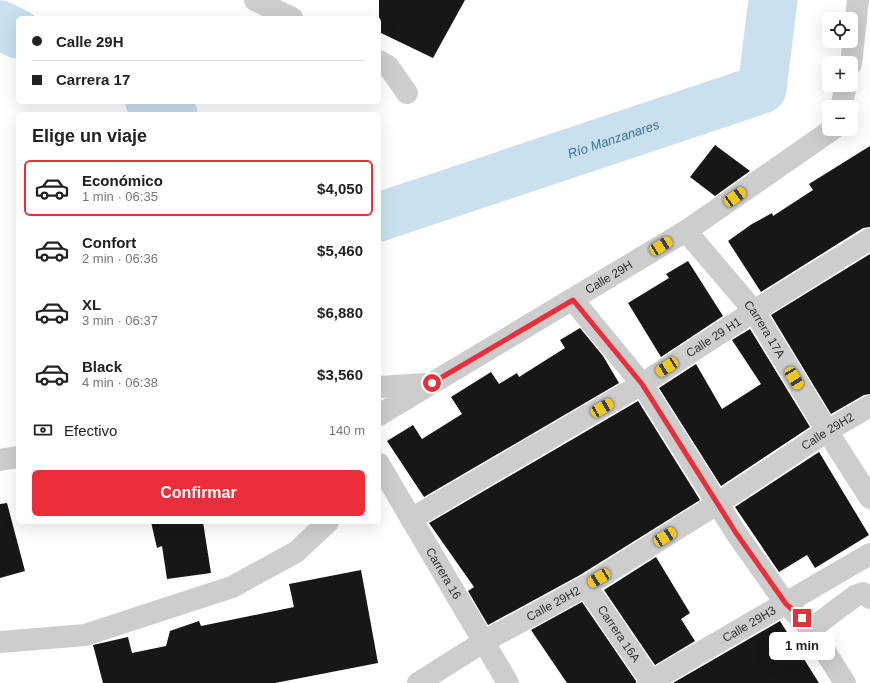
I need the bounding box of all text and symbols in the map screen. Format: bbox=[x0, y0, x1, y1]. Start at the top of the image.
map controls bbox=[822, 12, 858, 136]
button: locate bbox=[822, 12, 858, 48]
text: Calle 29H bbox=[56, 33, 124, 50]
button: + bbox=[822, 56, 858, 92]
text: Carrera 17 bbox=[56, 71, 130, 88]
button: − bbox=[822, 100, 858, 136]
water label: Río Manzanares bbox=[566, 117, 662, 161]
text: Elige un viaje bbox=[32, 126, 147, 146]
icon: car bbox=[34, 170, 70, 206]
text: Económico bbox=[82, 172, 163, 189]
text: $4,050 bbox=[317, 180, 363, 197]
car bbox=[722, 185, 748, 209]
text: 1 min · 06:35 bbox=[82, 189, 158, 204]
icon: car bbox=[34, 232, 70, 268]
text: Confort bbox=[82, 234, 136, 251]
car bbox=[648, 235, 674, 257]
text: $5,460 bbox=[317, 242, 363, 259]
text: 2 min · 06:36 bbox=[82, 251, 158, 266]
street label: Calle 29H bbox=[583, 258, 635, 297]
icon: car bbox=[34, 294, 70, 330]
text: XL bbox=[82, 296, 101, 313]
street label: Carrera 17A bbox=[741, 298, 788, 361]
text: $6,880 bbox=[317, 304, 363, 321]
text: 3 min · 06:37 bbox=[82, 313, 158, 328]
street label: Calle 29 H1 bbox=[683, 314, 744, 360]
car bbox=[654, 355, 680, 379]
icon: car bbox=[34, 356, 70, 392]
text: Black bbox=[82, 358, 122, 375]
car bbox=[783, 365, 805, 391]
text: $3,560 bbox=[317, 366, 363, 383]
route start bbox=[423, 374, 441, 392]
text: 4 min · 06:38 bbox=[82, 375, 158, 390]
car bbox=[589, 397, 615, 419]
street label: Calle 29H2 bbox=[799, 410, 857, 453]
icon: cash bbox=[32, 419, 54, 441]
text: Efectivo bbox=[64, 422, 117, 439]
text: 140 m bbox=[329, 423, 365, 438]
button: Confirmar bbox=[32, 470, 365, 516]
car bbox=[652, 526, 678, 548]
street label: Carrera 16 bbox=[423, 545, 464, 602]
car bbox=[586, 567, 612, 589]
street label: Calle 29H2 bbox=[524, 583, 583, 624]
street label: Carrera 16A bbox=[594, 603, 643, 665]
street label: Calle 29H3 bbox=[720, 603, 779, 645]
route end bbox=[793, 609, 811, 627]
callout: 1 min bbox=[769, 632, 835, 660]
text: 1 min bbox=[785, 638, 819, 653]

